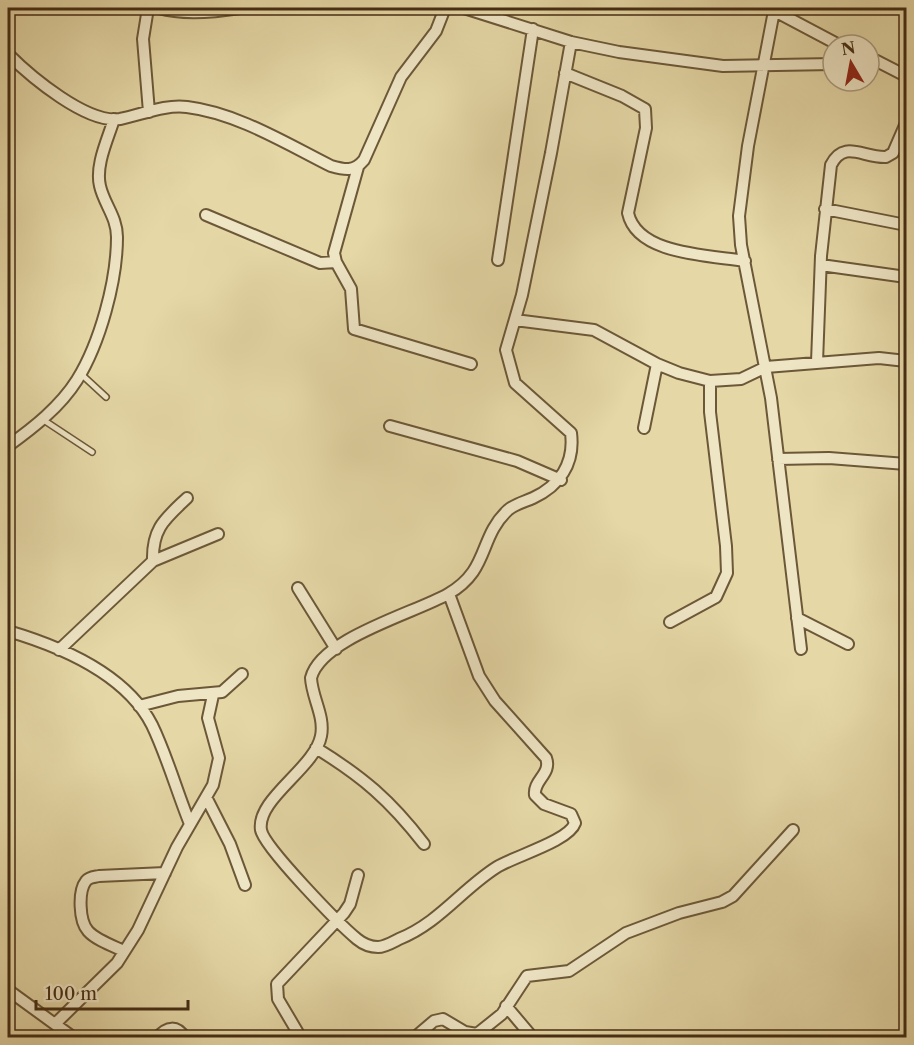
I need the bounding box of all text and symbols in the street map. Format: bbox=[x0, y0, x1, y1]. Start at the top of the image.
north arrow bbox=[821, 33, 881, 93]
text: N bbox=[840, 37, 857, 59]
scale bar bbox=[36, 973, 188, 1011]
text: 100 m bbox=[45, 983, 97, 1005]

